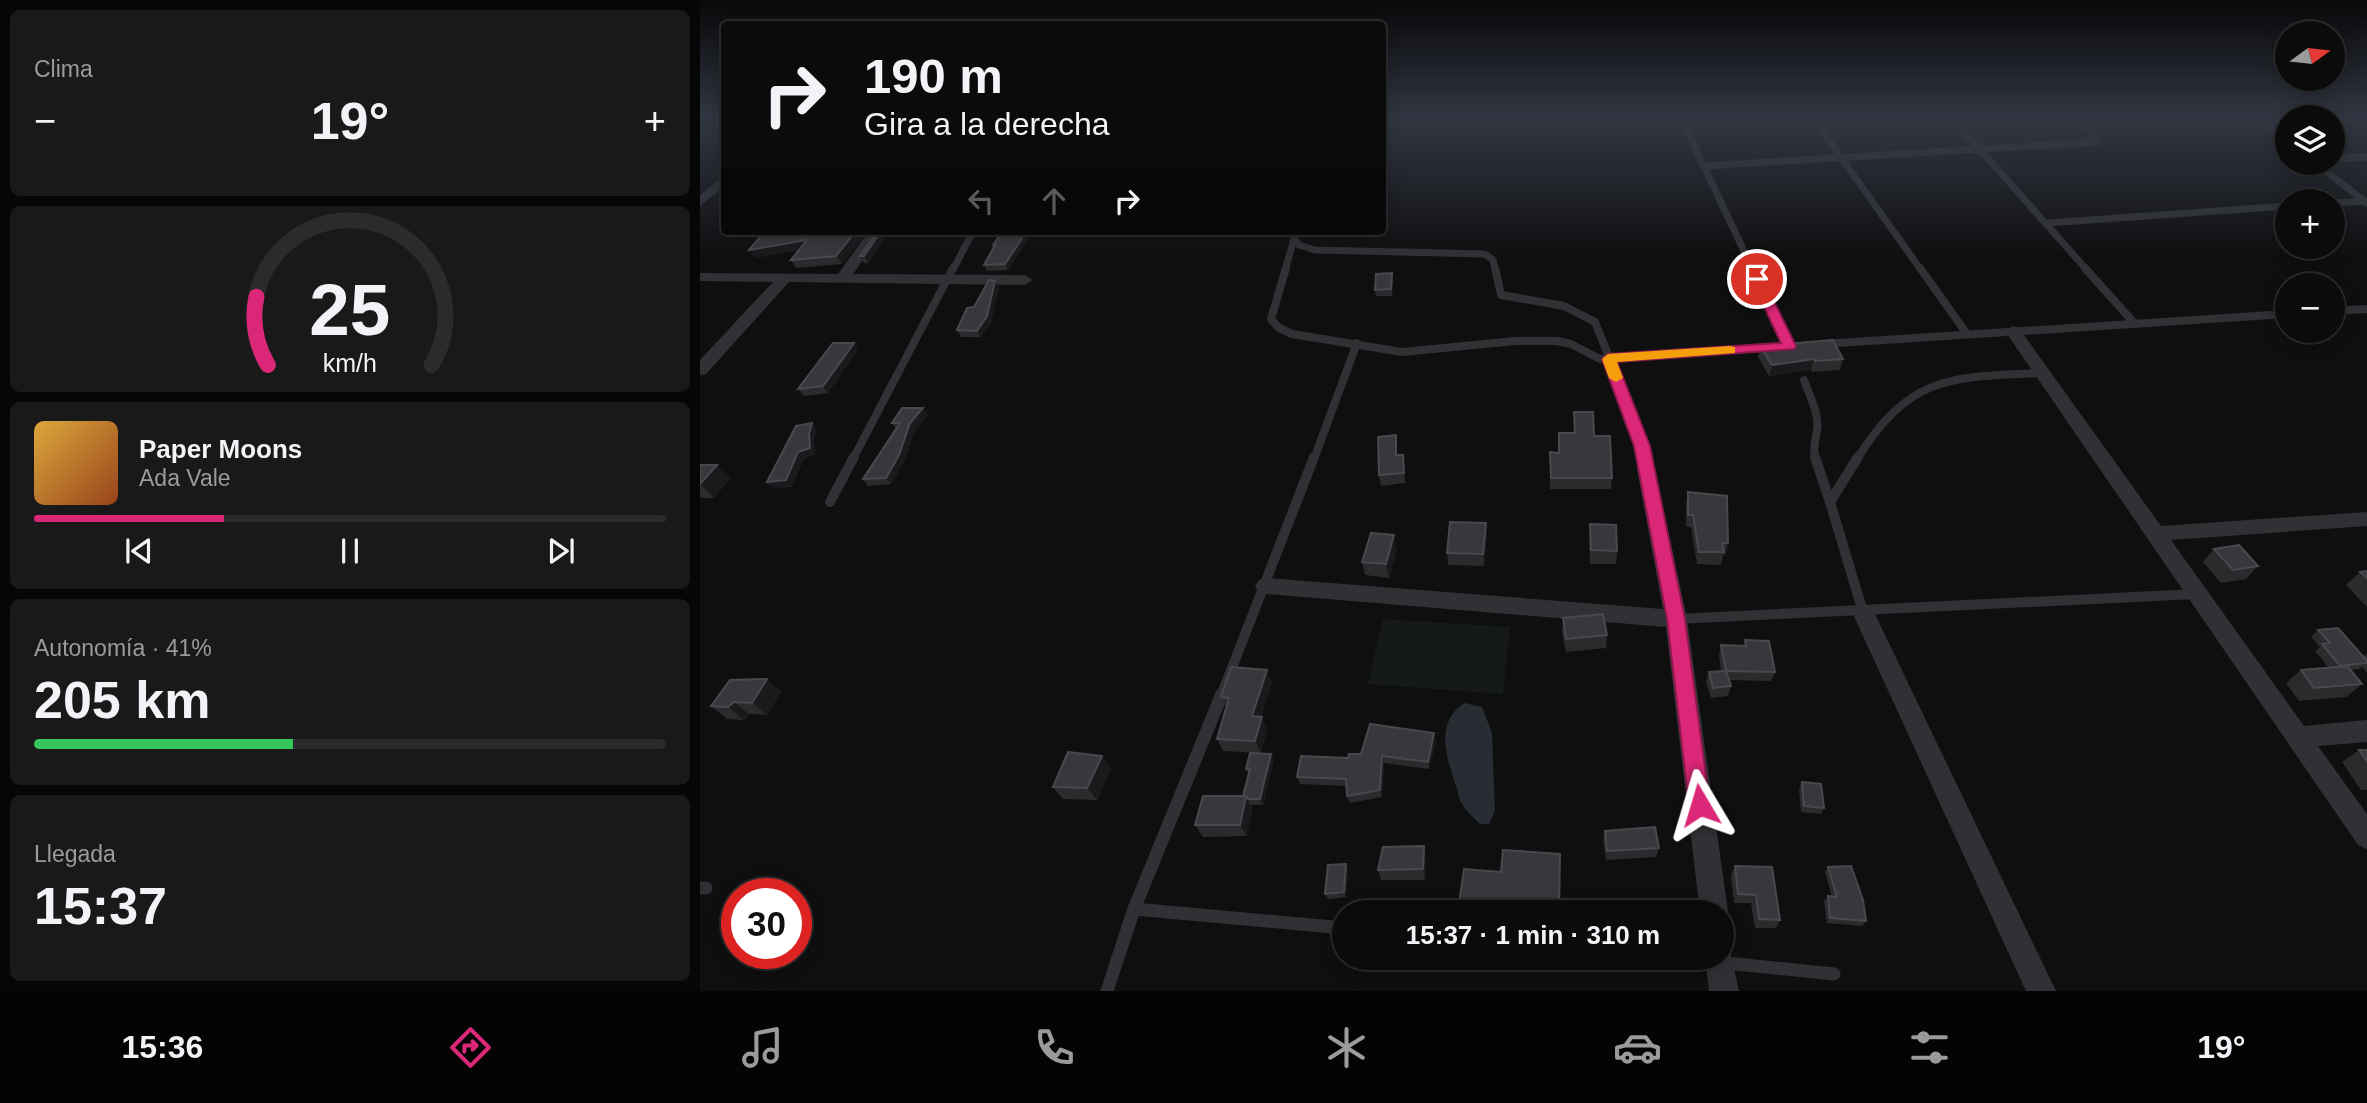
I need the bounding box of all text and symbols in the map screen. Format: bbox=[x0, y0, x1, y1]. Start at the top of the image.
north arrow bbox=[2275, 21, 2345, 91]
map controls bbox=[2275, 21, 2345, 343]
icon: right bbox=[749, 49, 840, 140]
text: 190 m bbox=[864, 49, 1003, 103]
text: Clima bbox=[34, 56, 93, 82]
text: 19° bbox=[311, 92, 389, 150]
text: − bbox=[34, 100, 56, 142]
text: + bbox=[644, 100, 666, 142]
button: layers bbox=[2275, 105, 2345, 175]
text: Gira a la derecha bbox=[864, 106, 1109, 142]
icon: left bbox=[962, 182, 1000, 220]
icon: ahead bbox=[1035, 182, 1073, 220]
icon: right bbox=[1108, 182, 1146, 220]
button: + bbox=[2275, 189, 2345, 259]
pin bbox=[1727, 249, 1787, 309]
icon: arrive bbox=[1738, 260, 1776, 298]
text: 25 bbox=[310, 270, 390, 351]
button: − bbox=[2275, 273, 2345, 343]
text: km/h bbox=[323, 349, 377, 377]
text: Paper Moons bbox=[139, 434, 302, 464]
text: Ada Vale bbox=[139, 465, 231, 491]
icon: previous bbox=[120, 532, 158, 570]
icon: pause bbox=[331, 532, 369, 570]
icon: next bbox=[542, 532, 580, 570]
text: Autonomía · 41% bbox=[34, 635, 212, 661]
text: 205 km bbox=[34, 671, 210, 729]
position arrow bbox=[1663, 768, 1737, 842]
text: Llegada bbox=[34, 841, 116, 867]
text: 15:37 bbox=[34, 877, 167, 935]
speed limit sign: 30 bbox=[721, 878, 812, 969]
text: 15:37 · 1 min · 310 m bbox=[1406, 920, 1660, 950]
icon: directions bbox=[446, 1023, 495, 1072]
icon: music bbox=[738, 1023, 787, 1072]
icon: phone bbox=[1030, 1023, 1079, 1072]
icon: climate bbox=[1322, 1023, 1371, 1072]
icon: car bbox=[1613, 1023, 1662, 1072]
icon: filters bbox=[1905, 1023, 1954, 1072]
text: 15:36 bbox=[121, 1029, 203, 1065]
text: 19° bbox=[2197, 1029, 2246, 1065]

